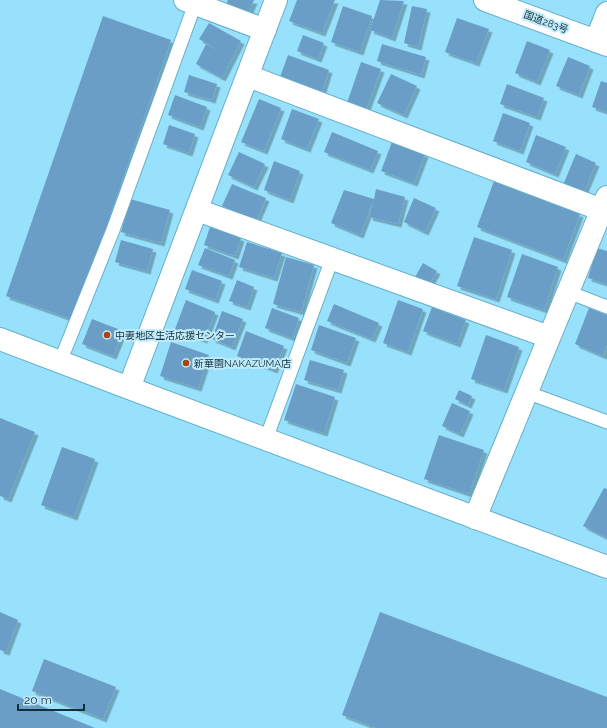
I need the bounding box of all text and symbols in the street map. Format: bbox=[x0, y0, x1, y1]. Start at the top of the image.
street label: 国道283号 bbox=[522, 9, 570, 35]
marker: 中妻地区生活応援センター bbox=[102, 330, 112, 340]
place label: 中妻地区生活応援センター bbox=[115, 330, 235, 341]
marker: 新華園NAKAZUMA店 bbox=[181, 358, 191, 368]
place label: 新華園NAKAZUMA店 bbox=[194, 358, 291, 369]
scale bar bbox=[18, 686, 84, 712]
text: 20 m bbox=[24, 693, 52, 707]

